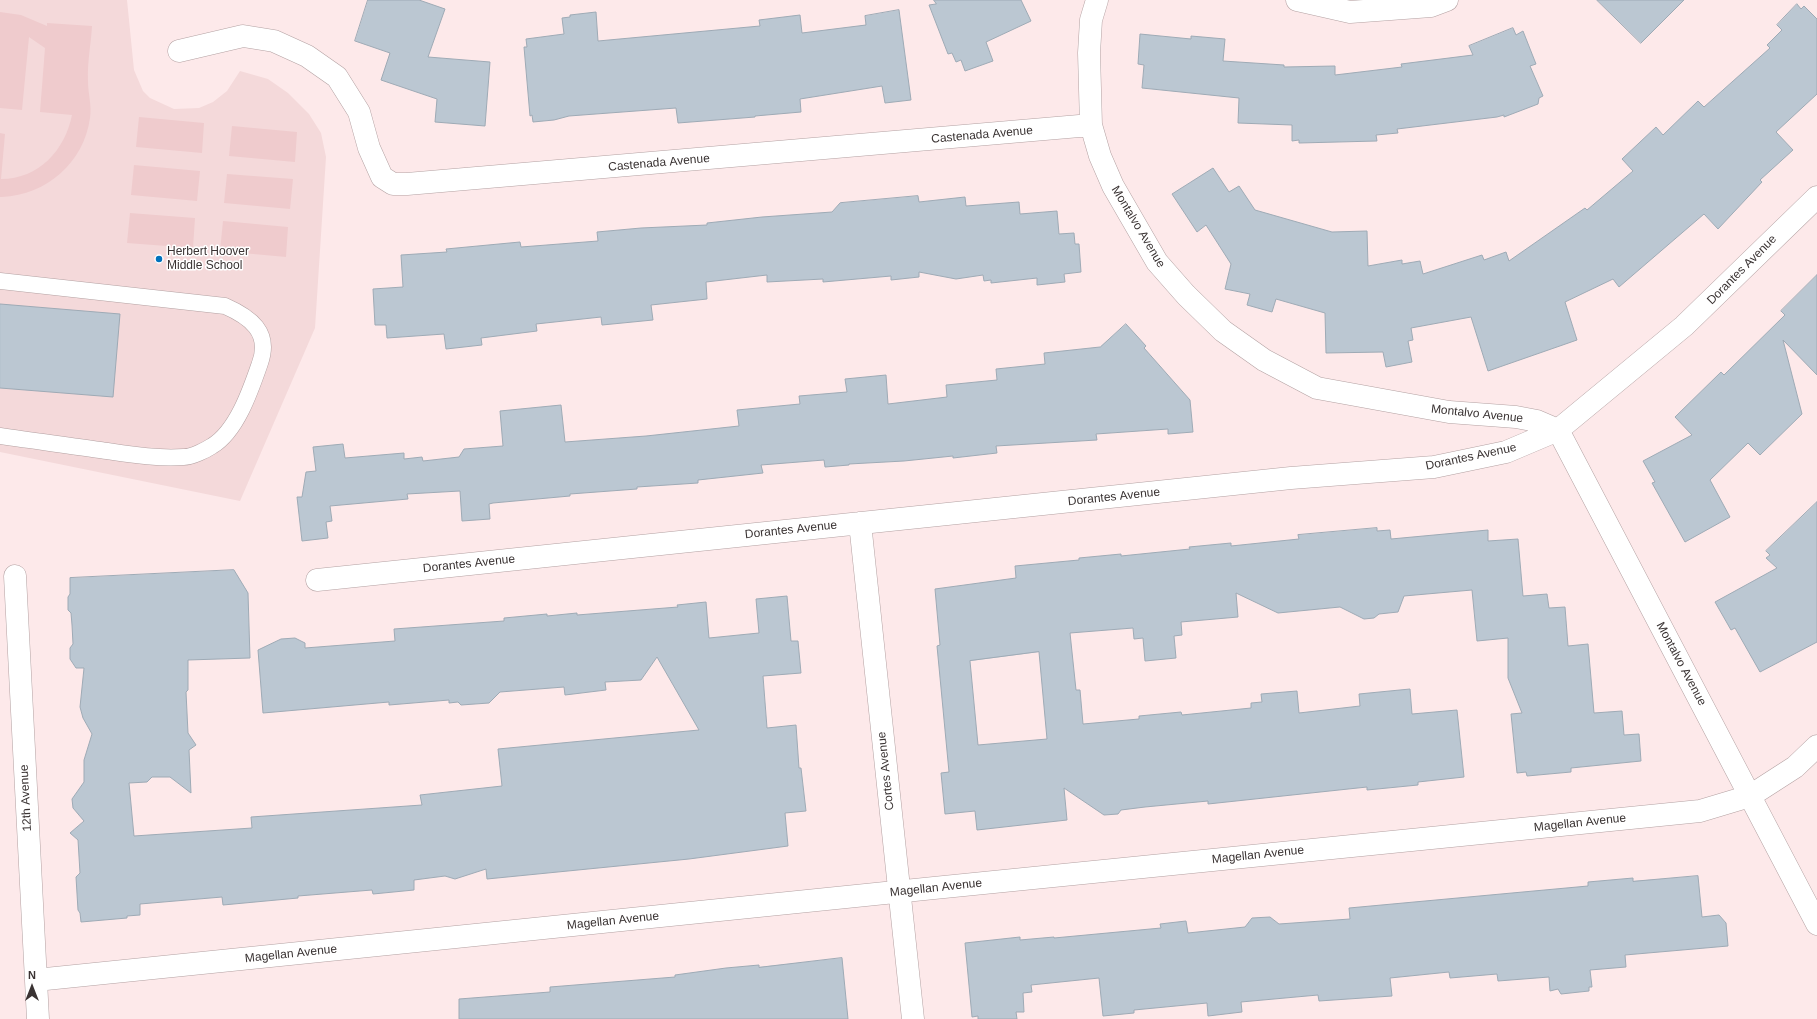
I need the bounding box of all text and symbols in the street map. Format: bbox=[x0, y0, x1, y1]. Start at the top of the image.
street label: Castenada Avenue bbox=[931, 123, 1033, 147]
street label: Castenada Avenue bbox=[608, 151, 710, 175]
street label: Montalvo Avenue bbox=[1108, 184, 1168, 270]
street label: Dorantes Avenue bbox=[1704, 232, 1780, 308]
place label: Herbert Hoover Middle School bbox=[167, 245, 249, 273]
marker: Herbert Hoover Middle School bbox=[154, 254, 164, 264]
street label: Montalvo Avenue bbox=[1430, 402, 1524, 426]
street label: Dorantes Avenue bbox=[1424, 440, 1518, 474]
street label: Dorantes Avenue bbox=[1067, 485, 1161, 509]
street label: Dorantes Avenue bbox=[744, 518, 838, 542]
street label: Dorantes Avenue bbox=[422, 552, 516, 576]
street label: Montalvo Avenue bbox=[1653, 620, 1709, 708]
street label: Cortes Avenue bbox=[875, 731, 897, 811]
street label: 12th Avenue bbox=[17, 764, 35, 832]
street label: Magellan Avenue bbox=[1533, 811, 1627, 835]
street label: Magellan Avenue bbox=[1211, 843, 1305, 867]
street label: Magellan Avenue bbox=[889, 876, 983, 900]
street label: Magellan Avenue bbox=[566, 909, 660, 933]
street label: Magellan Avenue bbox=[244, 942, 338, 966]
north arrow bbox=[12, 967, 52, 1007]
text: N bbox=[28, 969, 36, 981]

